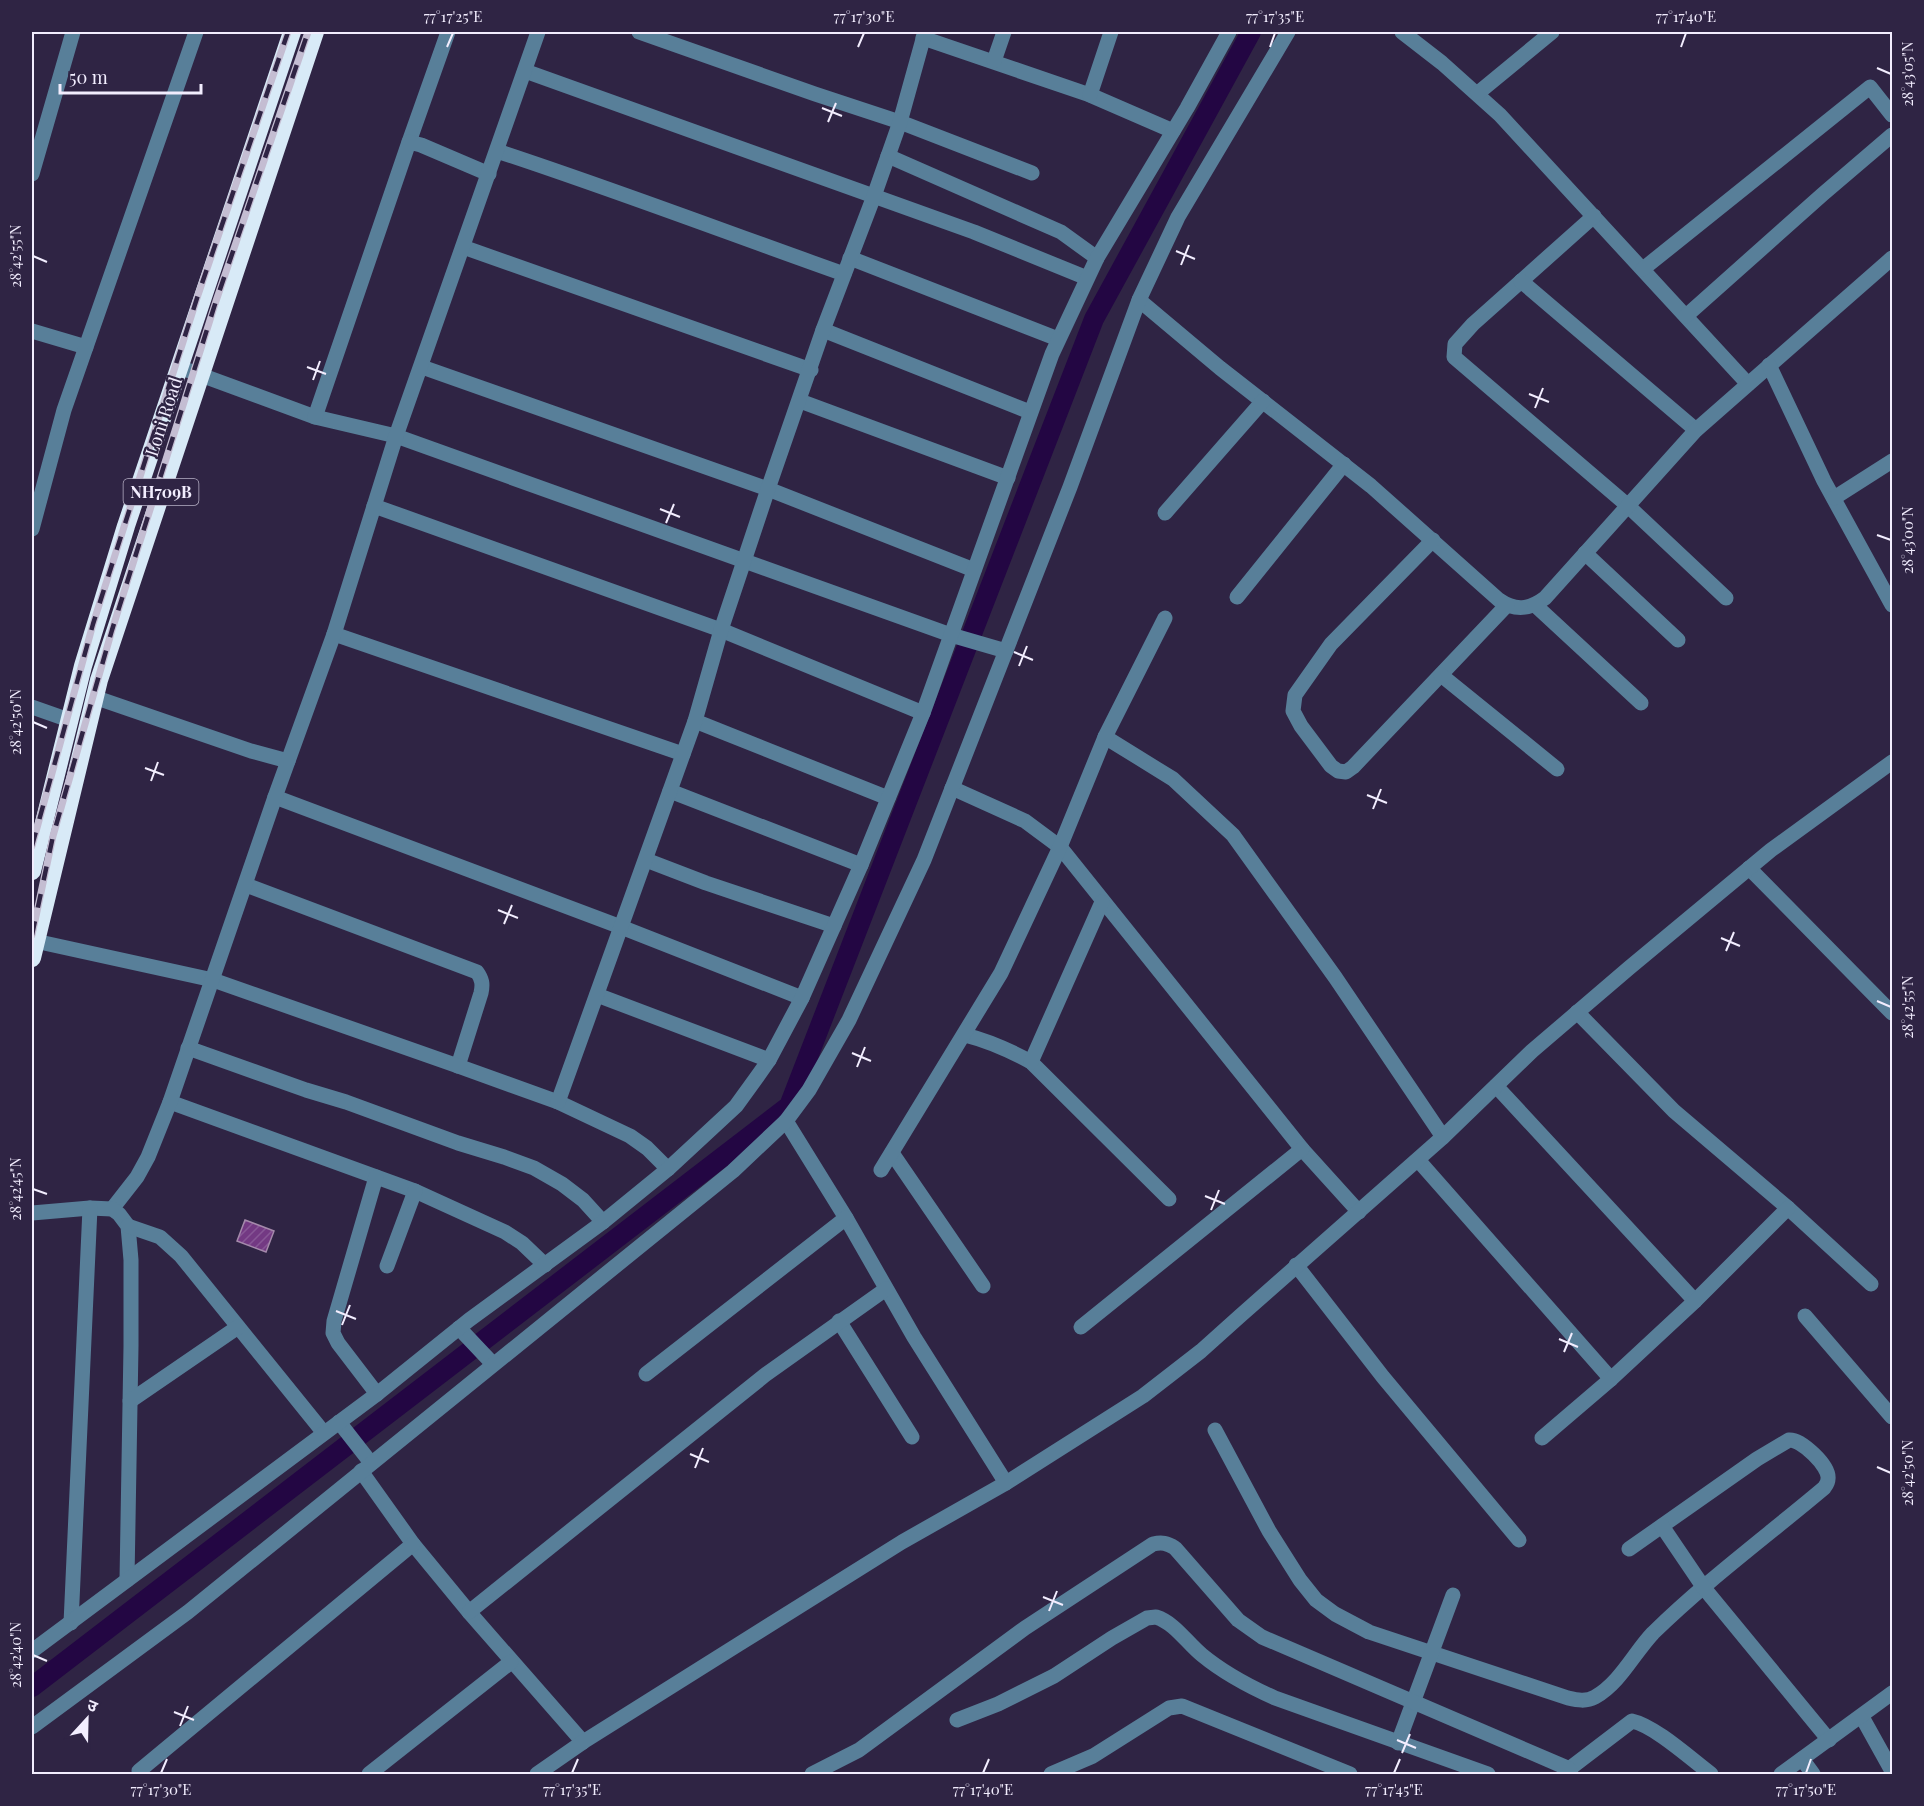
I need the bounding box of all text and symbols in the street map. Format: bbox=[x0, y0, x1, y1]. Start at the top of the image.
text: 77°17'25"E bbox=[424, 6, 482, 26]
text: 77°17'30"E bbox=[834, 6, 894, 26]
text: 77°17'35"E bbox=[1246, 6, 1304, 26]
text: 77°17'40"E bbox=[1656, 6, 1716, 26]
text: 28°43'05"N bbox=[1897, 41, 1917, 107]
scale bar bbox=[60, 57, 201, 95]
text: 50 m bbox=[69, 65, 108, 89]
text: 28°42'55"N bbox=[5, 224, 25, 288]
street label: Loni Road bbox=[139, 374, 187, 459]
road number: NH709B bbox=[124, 479, 198, 505]
text: 28°43'00"N bbox=[1897, 506, 1917, 574]
text: 28°42'50"N bbox=[5, 689, 25, 755]
text: 28°42'55"N bbox=[1897, 975, 1917, 1039]
text: 28°42'45"N bbox=[5, 1157, 25, 1221]
text: 28°42'50"N bbox=[1897, 1440, 1917, 1506]
text: 28°42'40"N bbox=[5, 1622, 25, 1688]
north arrow bbox=[57, 1689, 117, 1749]
text: उ bbox=[85, 1693, 102, 1716]
text: 77°17'30"E bbox=[131, 1779, 191, 1799]
text: 77°17'35"E bbox=[543, 1779, 601, 1799]
text: 77°17'40"E bbox=[953, 1779, 1013, 1799]
text: 77°17'45"E bbox=[1365, 1779, 1423, 1799]
text: 77°17'50"E bbox=[1776, 1779, 1836, 1799]

